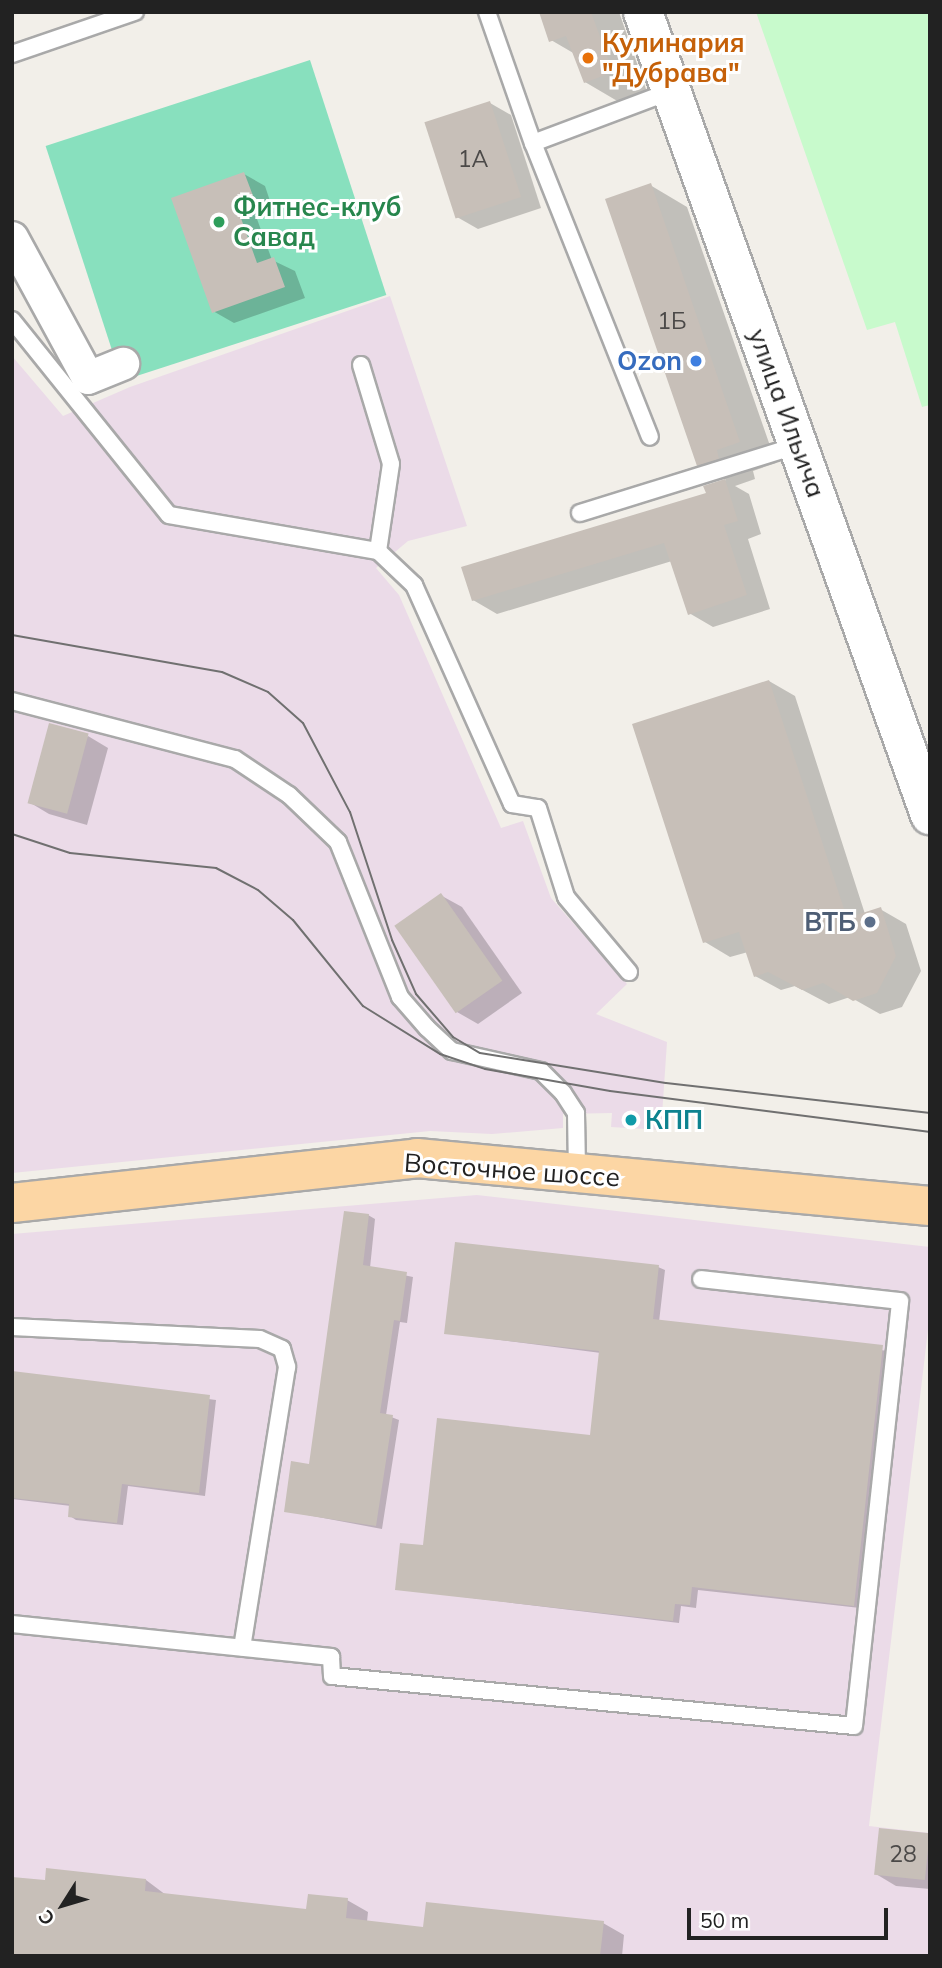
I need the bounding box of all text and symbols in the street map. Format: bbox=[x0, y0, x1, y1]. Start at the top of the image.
place label: Кулинария "Дубрава" bbox=[602, 27, 745, 88]
marker: Кулинария "Дубрава" bbox=[580, 50, 596, 66]
house number: 1А bbox=[458, 145, 488, 173]
place label: Фитнес-клуб Савад bbox=[233, 191, 402, 252]
marker: Фитнес-клуб Савад bbox=[211, 214, 227, 230]
house number: 1Б bbox=[657, 307, 687, 335]
street label: улица Ильича bbox=[742, 324, 832, 502]
place label: Ozon bbox=[617, 345, 682, 377]
marker: Ozon bbox=[688, 353, 704, 369]
place label: ВТБ bbox=[804, 906, 856, 938]
marker: ВТБ bbox=[862, 914, 878, 930]
place label: КПП bbox=[645, 1104, 703, 1136]
marker: КПП bbox=[623, 1112, 639, 1128]
street label: Восточное шоссе bbox=[403, 1147, 621, 1193]
house number: 28 bbox=[889, 1840, 917, 1868]
north arrow bbox=[28, 1870, 98, 1940]
scale bar bbox=[690, 1895, 891, 1939]
text: С bbox=[33, 1905, 60, 1930]
text: 50 m bbox=[700, 1907, 749, 1933]

